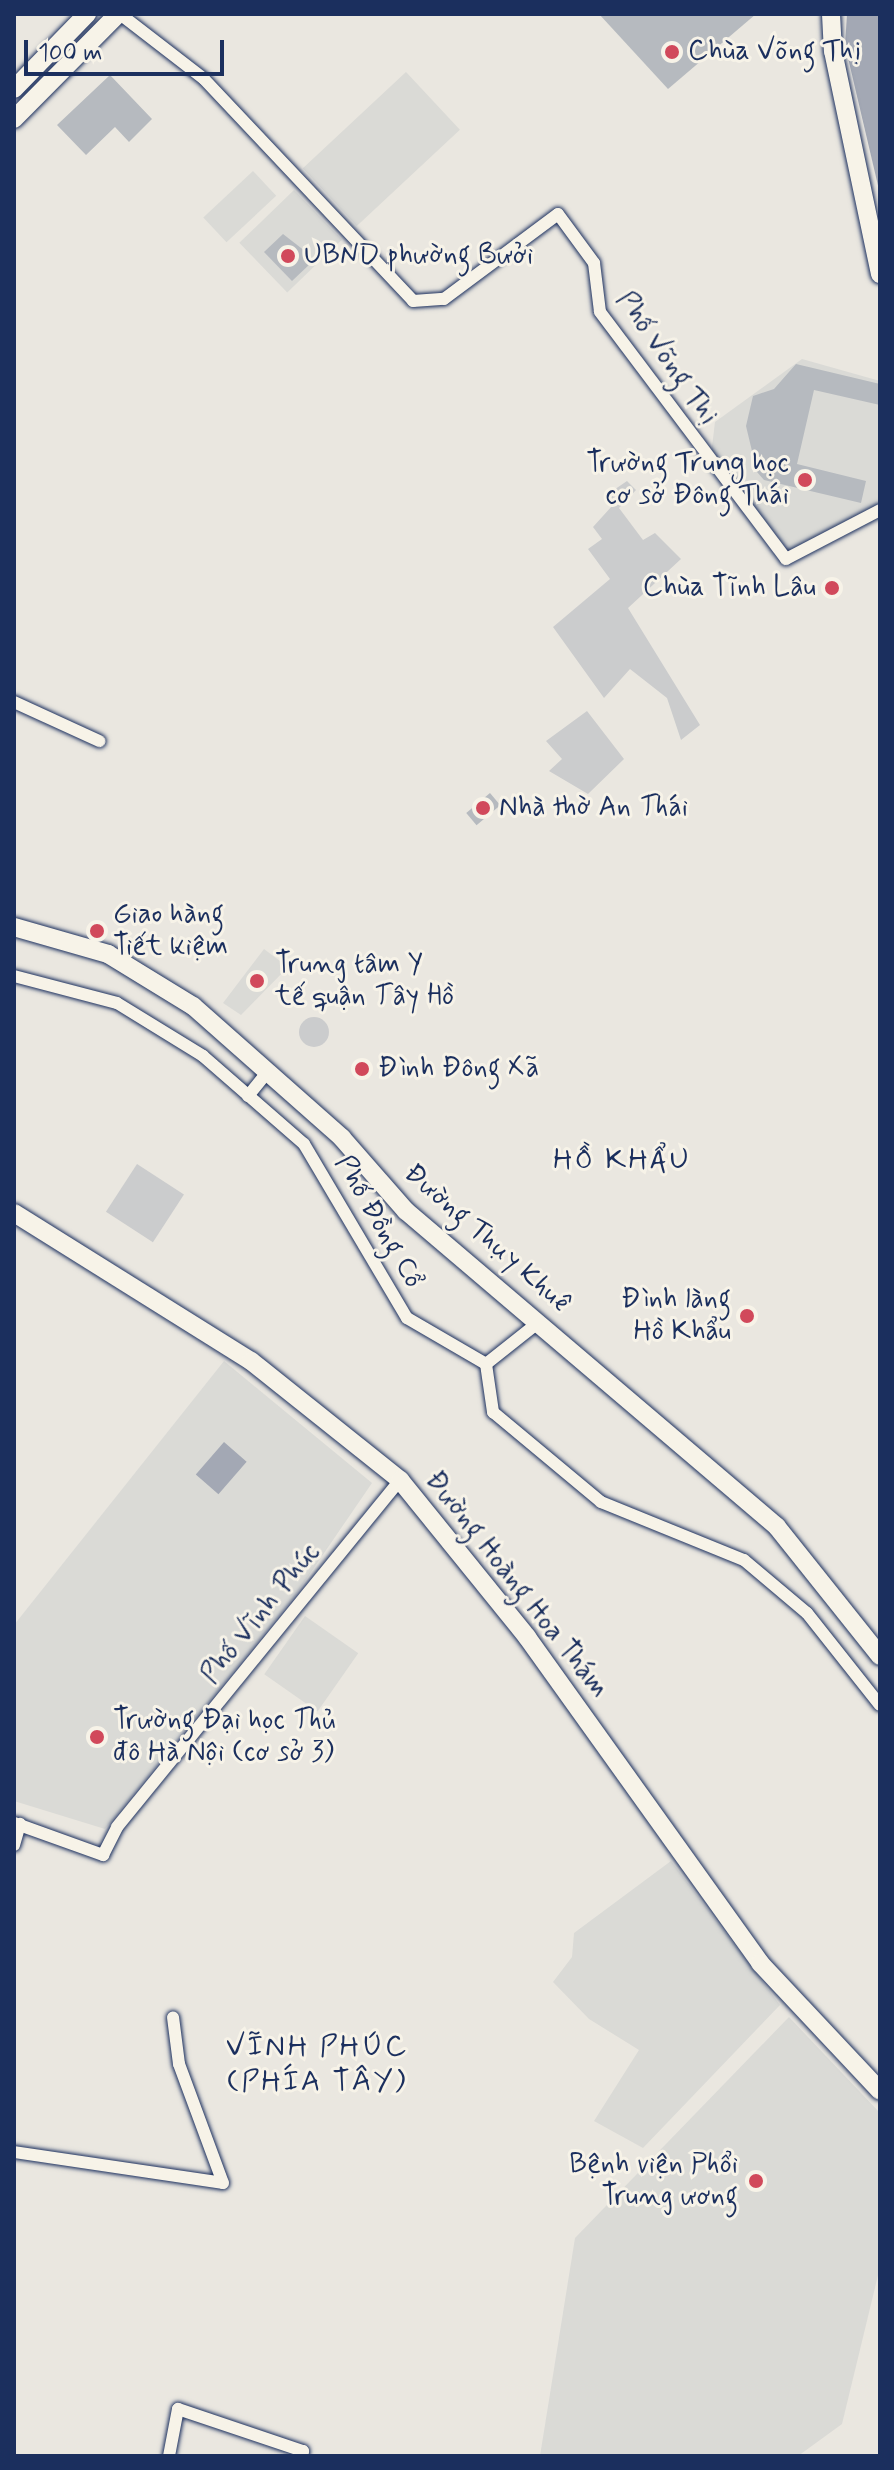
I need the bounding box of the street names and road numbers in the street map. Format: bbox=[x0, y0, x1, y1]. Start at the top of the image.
street label: Phố Võng Thị bbox=[608, 286, 724, 430]
street label: Phố Đồng Cổ bbox=[326, 1149, 430, 1295]
street label: Đường Thụy Khuê bbox=[396, 1157, 578, 1321]
street label: Đường Hoàng Hoa Thám bbox=[417, 1465, 615, 1705]
street label: Phố Vĩnh Phúc bbox=[194, 1537, 328, 1691]

